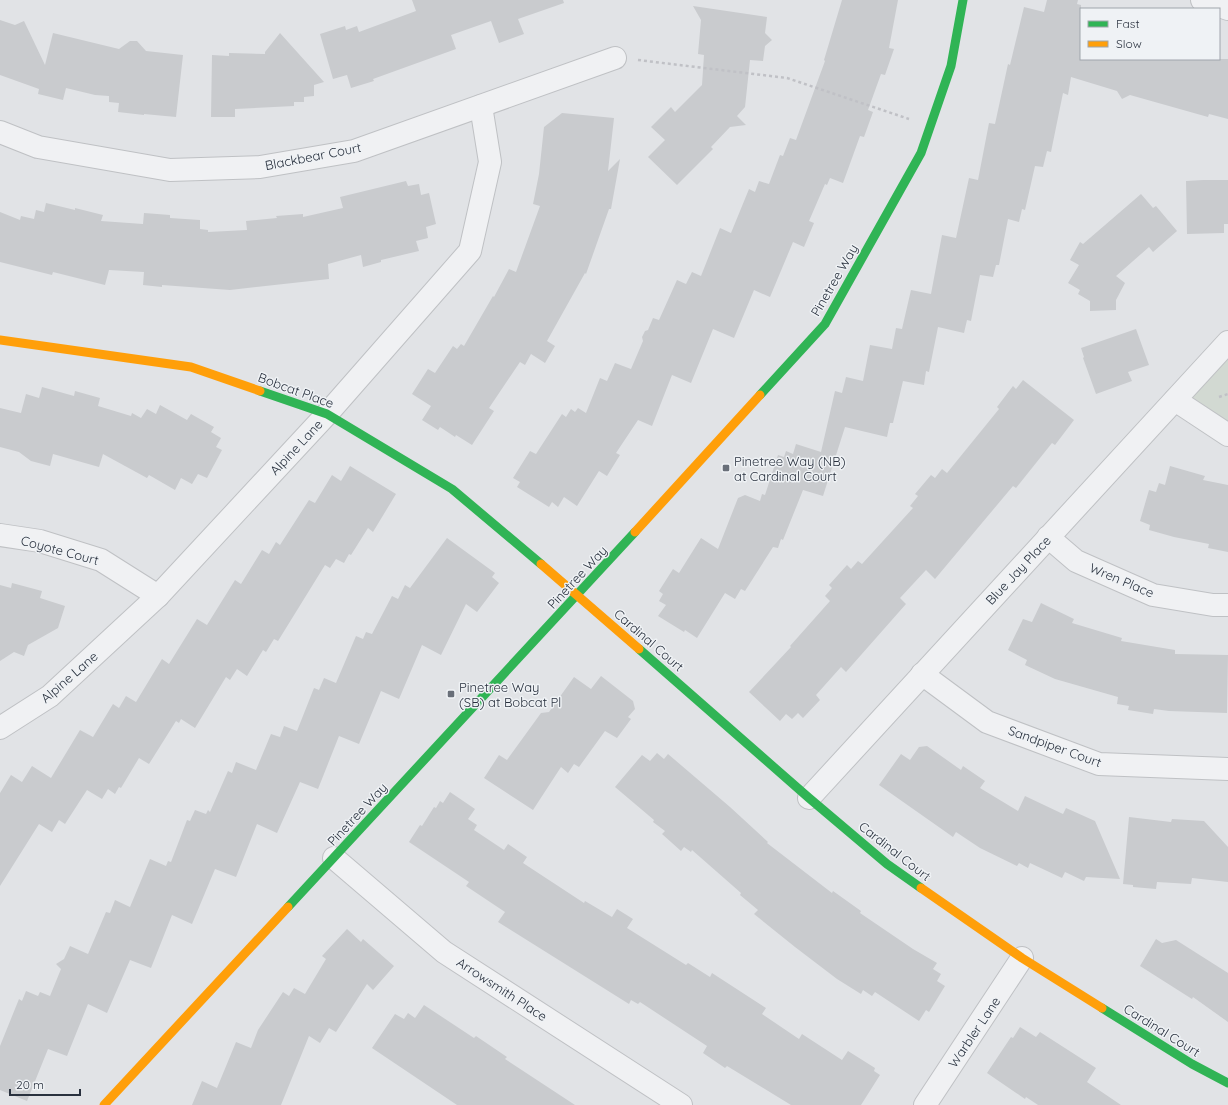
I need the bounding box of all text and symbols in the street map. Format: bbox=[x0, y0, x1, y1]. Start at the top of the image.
legend bbox=[1080, 8, 1220, 60]
text: Fast bbox=[1116, 16, 1140, 31]
text: Slow bbox=[1116, 36, 1142, 51]
street label: Blackbear Court bbox=[263, 139, 363, 173]
street label: Pinetree Way bbox=[807, 241, 861, 319]
street label: Bobcat Place bbox=[256, 369, 336, 411]
street label: Alpine Lane bbox=[266, 416, 326, 478]
place label: Pinetree Way (NB) at Cardinal Court bbox=[734, 453, 846, 484]
marker: Pinetree Way (NB) at Cardinal Court bbox=[721, 463, 731, 473]
street label: Coyote Court bbox=[19, 532, 101, 568]
street label: Blue Jay Place bbox=[982, 532, 1054, 608]
street label: Pinetree Way bbox=[544, 542, 610, 612]
street label: Wren Place bbox=[1087, 559, 1157, 601]
street label: Cardinal Court bbox=[611, 605, 687, 675]
street label: Alpine Lane bbox=[37, 648, 101, 706]
place label: Pinetree Way (SB) at Bobcat Pl bbox=[459, 679, 561, 710]
marker: Pinetree Way (SB) at Bobcat Pl bbox=[446, 689, 456, 699]
street label: Sandpiper Court bbox=[1006, 722, 1104, 770]
street label: Pinetree Way bbox=[324, 779, 390, 849]
street label: Cardinal Court bbox=[856, 818, 934, 884]
street label: Arrowsmith Place bbox=[454, 954, 550, 1024]
street label: Warbler Lane bbox=[945, 994, 1003, 1070]
street label: Cardinal Court bbox=[1121, 1000, 1203, 1060]
scale bar bbox=[10, 1071, 80, 1097]
text: 20 m bbox=[16, 1077, 44, 1092]

